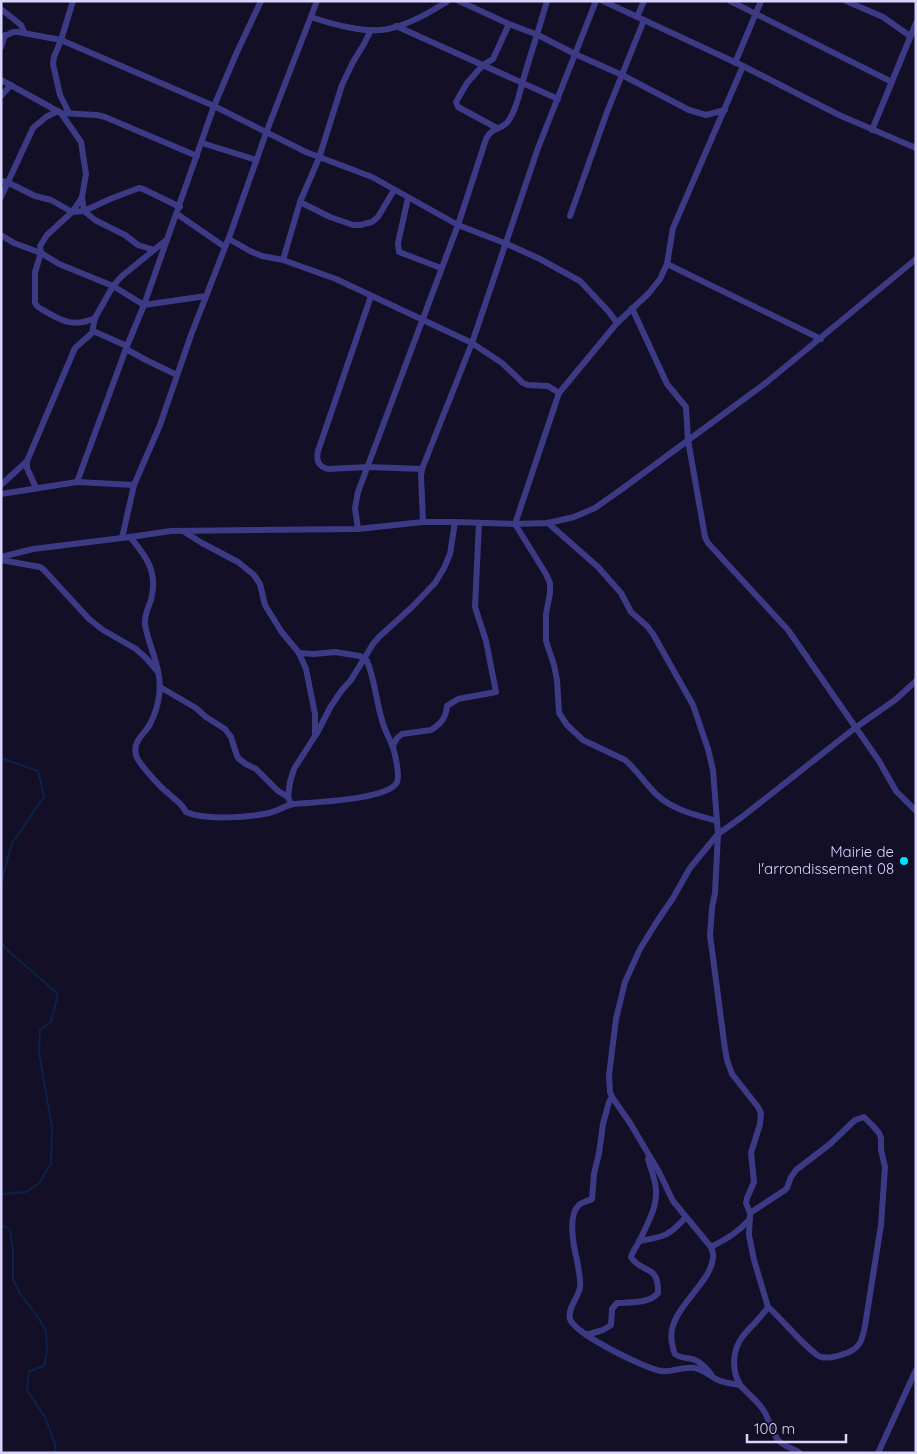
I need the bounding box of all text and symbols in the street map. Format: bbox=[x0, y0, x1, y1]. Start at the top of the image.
place label: Mairie de l'arrondissement 08 bbox=[758, 842, 894, 878]
marker: Mairie de l'arrondissement 08 bbox=[898, 855, 910, 867]
scale bar bbox=[747, 1412, 846, 1444]
text: 100 m bbox=[754, 1419, 795, 1438]

